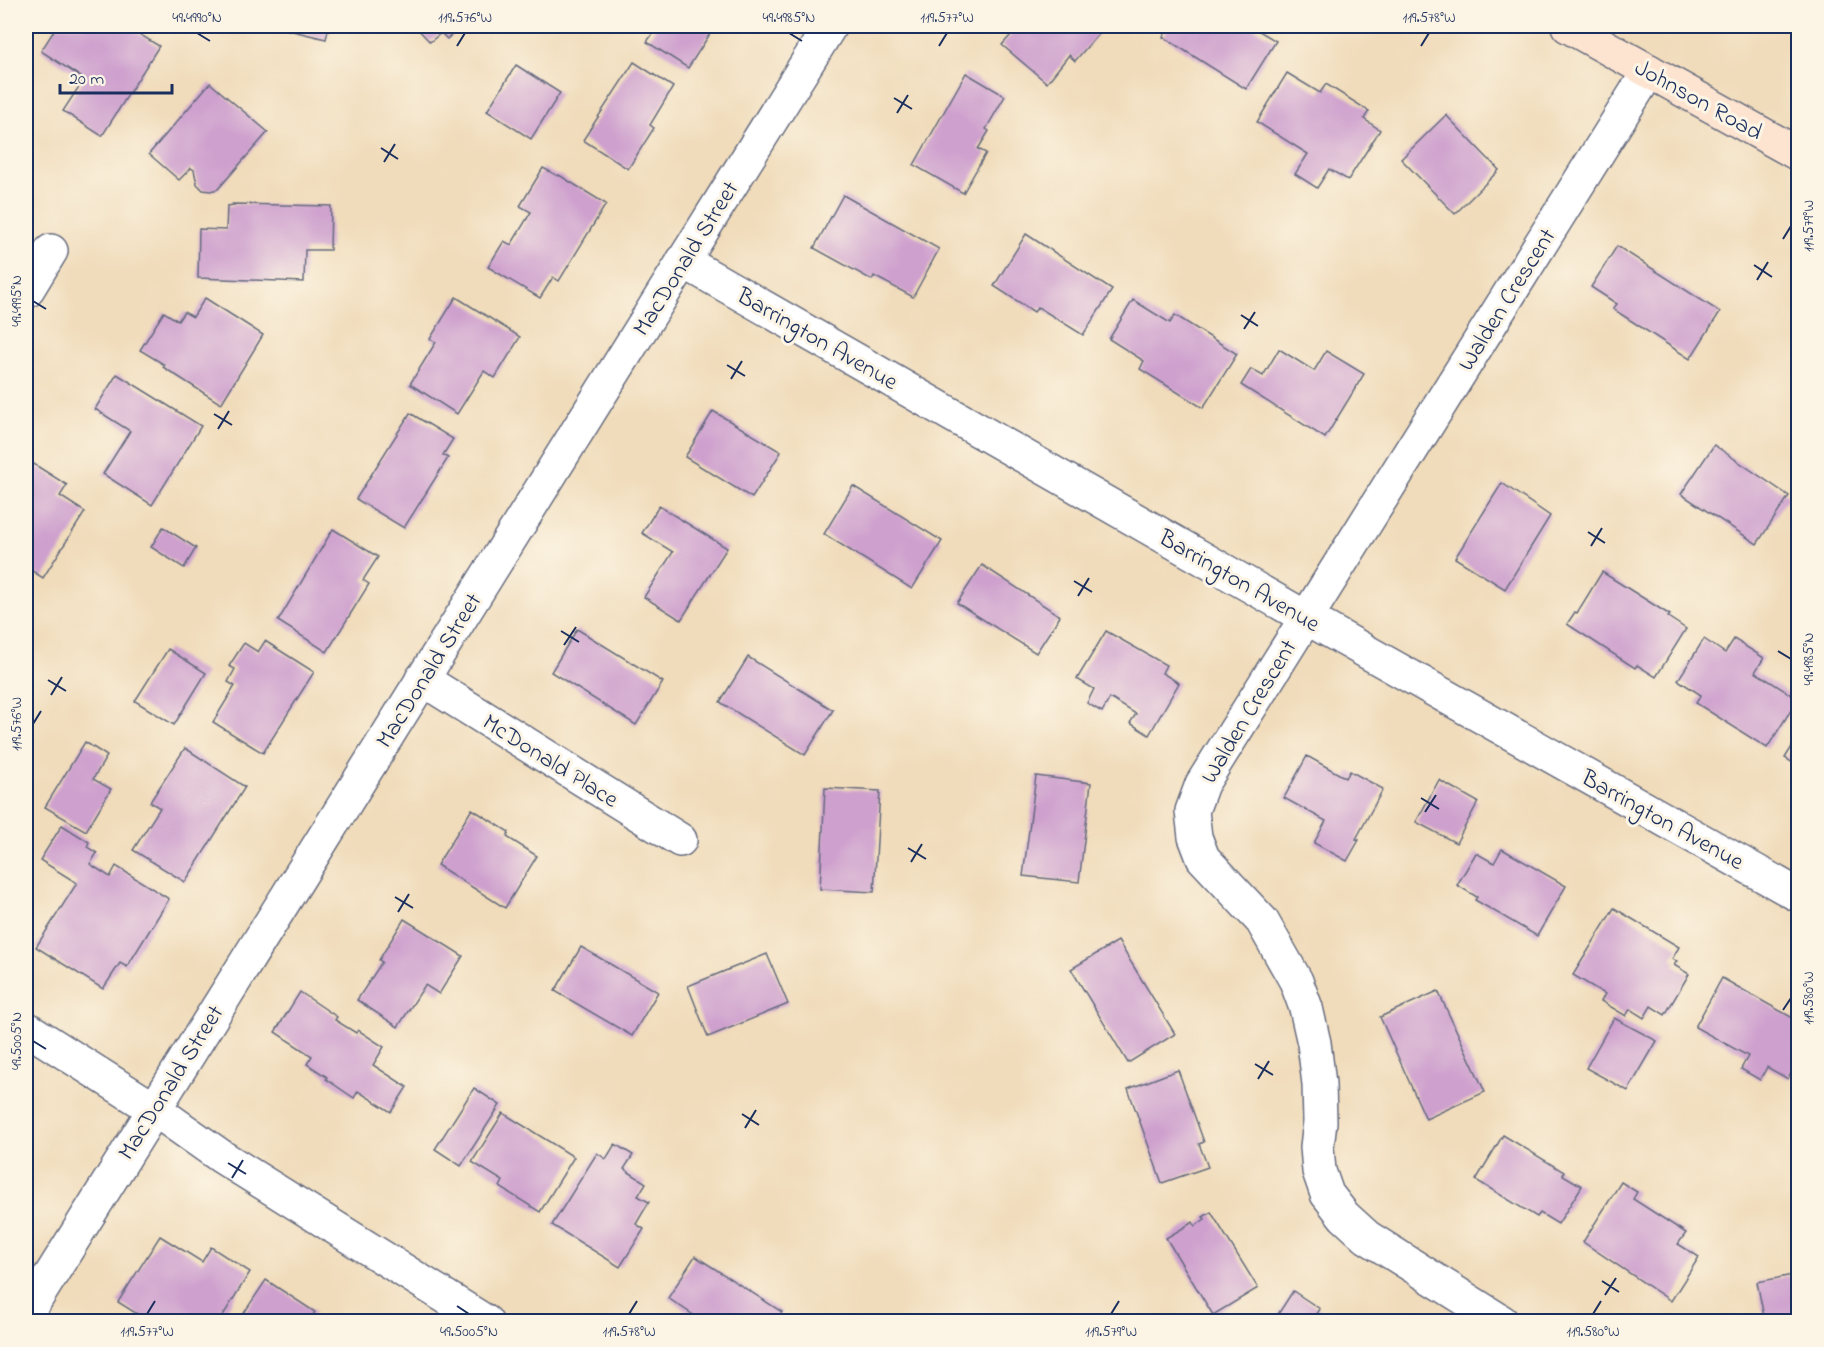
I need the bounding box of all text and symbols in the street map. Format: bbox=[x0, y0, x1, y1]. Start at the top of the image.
text: 49.4990°N bbox=[172, 7, 222, 29]
text: 119.576°W bbox=[438, 7, 492, 29]
text: 49.4985°N bbox=[763, 7, 815, 29]
text: 119.577°W bbox=[920, 7, 974, 29]
text: 119.578°W bbox=[1402, 7, 1456, 29]
street label: Johnson Road bbox=[1627, 52, 1769, 151]
scale bar bbox=[60, 57, 172, 95]
text: 20 m bbox=[69, 67, 104, 93]
street label: MacDonald Street bbox=[625, 175, 749, 344]
text: 119.579°W bbox=[1798, 200, 1820, 252]
street label: Walden Crescent bbox=[1450, 222, 1566, 379]
text: 49.4995°N bbox=[6, 275, 28, 327]
street label: Barrington Avenue bbox=[729, 279, 904, 401]
street label: Barrington Avenue bbox=[1151, 521, 1326, 643]
street label: MacDonald Street bbox=[368, 587, 492, 756]
text: 49.4985°N bbox=[1798, 633, 1820, 685]
street label: Walden Crescent bbox=[1193, 634, 1307, 791]
text: 119.576°W bbox=[6, 697, 28, 751]
street label: McDonald Place bbox=[475, 706, 625, 818]
street label: Barrington Avenue bbox=[1573, 761, 1750, 881]
text: 119.580°W bbox=[1798, 971, 1820, 1025]
street label: MacDonald Street bbox=[110, 999, 234, 1168]
text: 49.5005°N bbox=[6, 1012, 28, 1070]
text: 119.577°W bbox=[120, 1321, 174, 1343]
text: 49.5005°N bbox=[440, 1321, 498, 1343]
text: 119.578°W bbox=[602, 1321, 656, 1343]
text: 119.579°W bbox=[1085, 1321, 1137, 1343]
text: 119.580°W bbox=[1566, 1321, 1620, 1343]

